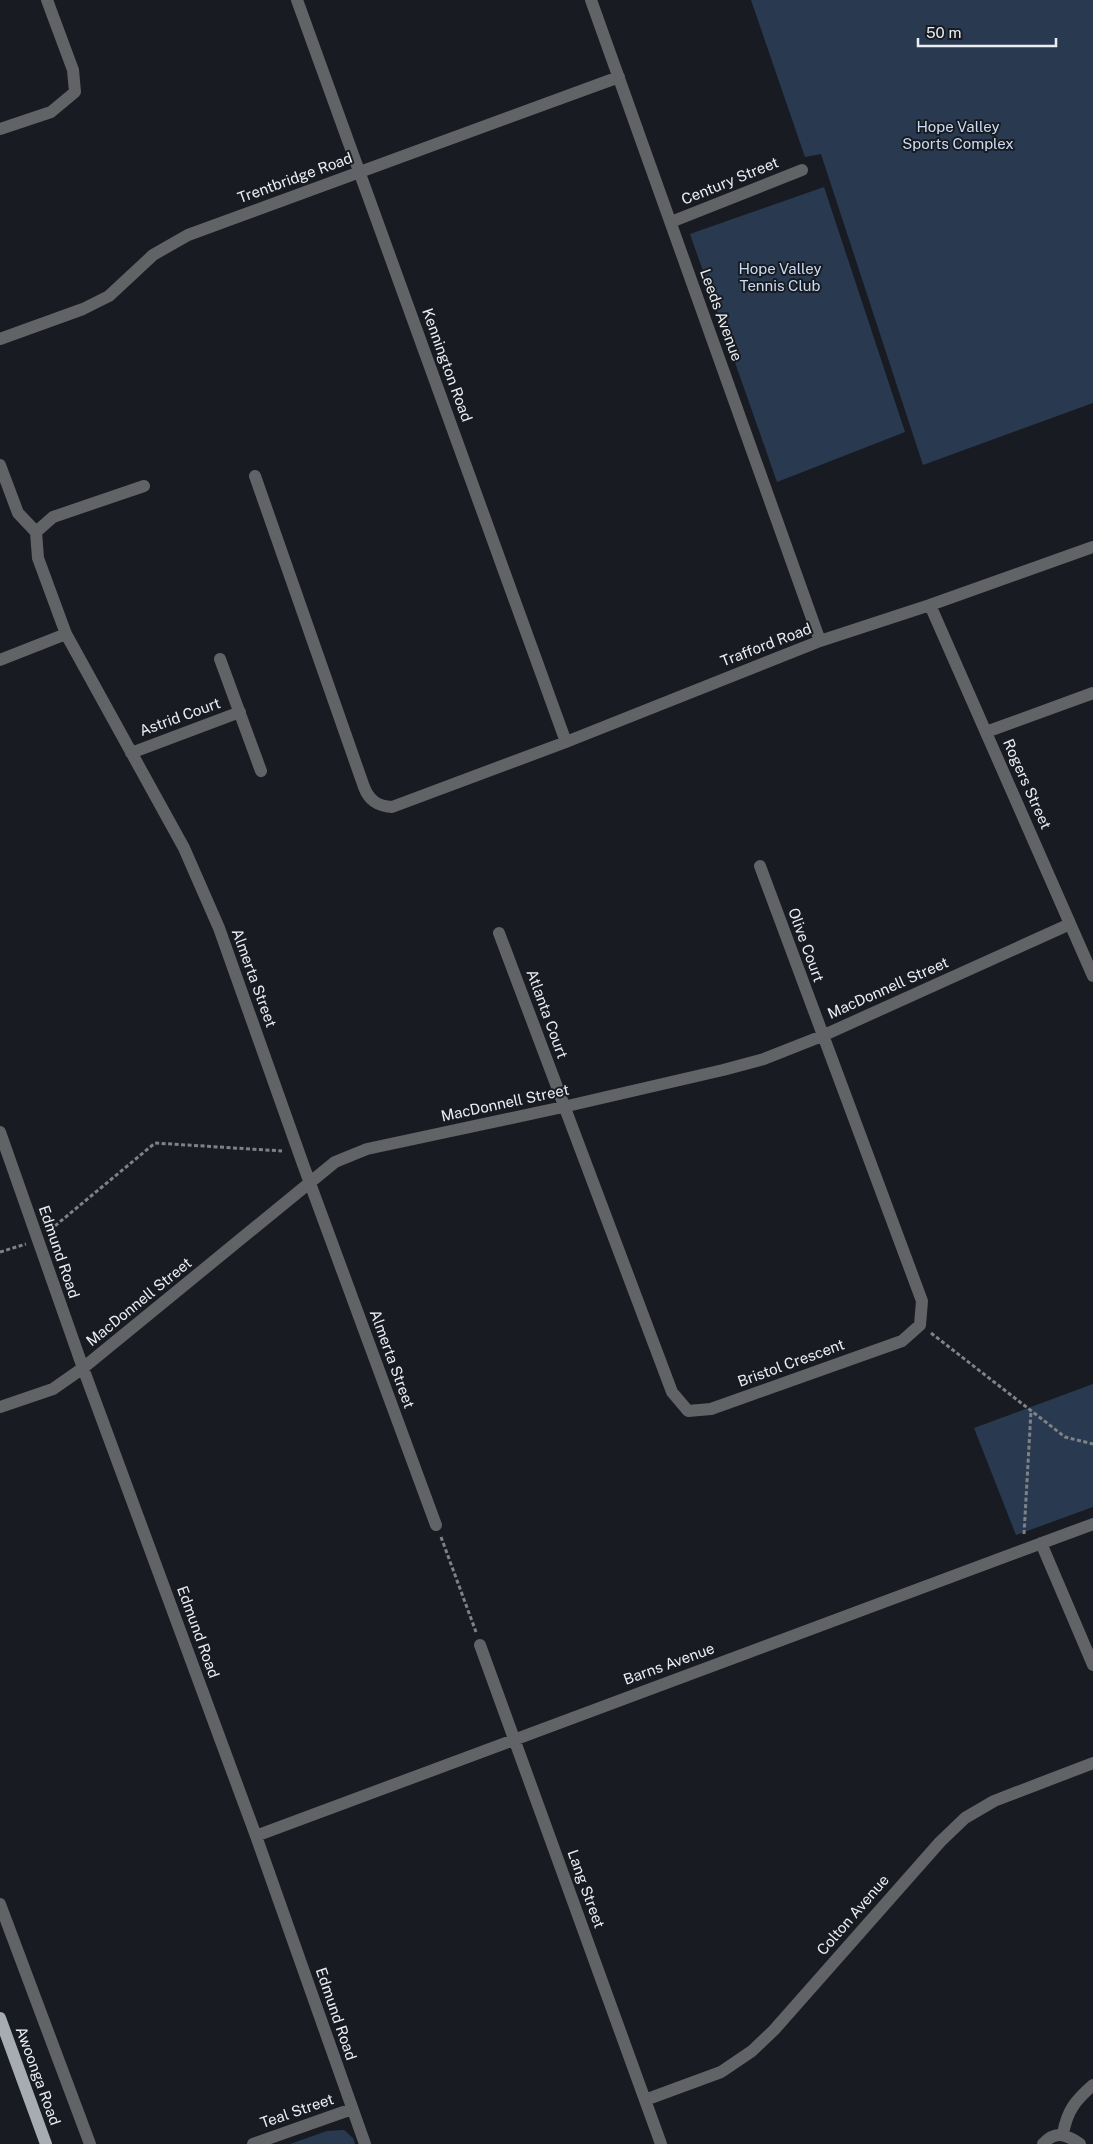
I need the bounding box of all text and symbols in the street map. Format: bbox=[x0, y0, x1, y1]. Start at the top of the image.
scale bar bbox=[918, 15, 1056, 47]
text: 50 m bbox=[926, 24, 961, 41]
park label: Hope Valley Sports Complex bbox=[902, 118, 1014, 152]
street label: Trentbridge Road bbox=[235, 149, 355, 206]
street label: Century Street bbox=[679, 153, 781, 208]
park label: Hope Valley Tennis Club bbox=[738, 260, 822, 294]
street label: Leeds Avenue bbox=[697, 266, 746, 363]
street label: Kennington Road bbox=[419, 306, 476, 424]
street label: Trafford Road bbox=[718, 619, 814, 670]
street label: Astrid Court bbox=[137, 694, 223, 739]
street label: Rogers Street bbox=[1000, 736, 1055, 832]
street label: Olive Court bbox=[785, 905, 828, 984]
street label: Almerta Street bbox=[229, 926, 280, 1030]
street label: MacDonnell Street bbox=[825, 953, 951, 1022]
street label: Atlanta Court bbox=[523, 967, 572, 1061]
street label: MacDonnell Street bbox=[439, 1081, 571, 1124]
street label: Edmund Road bbox=[36, 1203, 83, 1300]
street label: MacDonnell Street bbox=[83, 1254, 195, 1349]
street label: Almerta Street bbox=[367, 1307, 418, 1411]
street label: Bristol Crescent bbox=[735, 1335, 847, 1390]
street label: Edmund Road bbox=[174, 1583, 223, 1680]
street label: Barns Avenue bbox=[621, 1639, 717, 1688]
street label: Lang Street bbox=[564, 1847, 609, 1930]
street label: Colton Avenue bbox=[813, 1871, 892, 1958]
street label: Edmund Road bbox=[313, 1965, 360, 2062]
street label: Awoonga Road bbox=[13, 2024, 64, 2127]
street label: Teal Street bbox=[258, 2090, 336, 2131]

